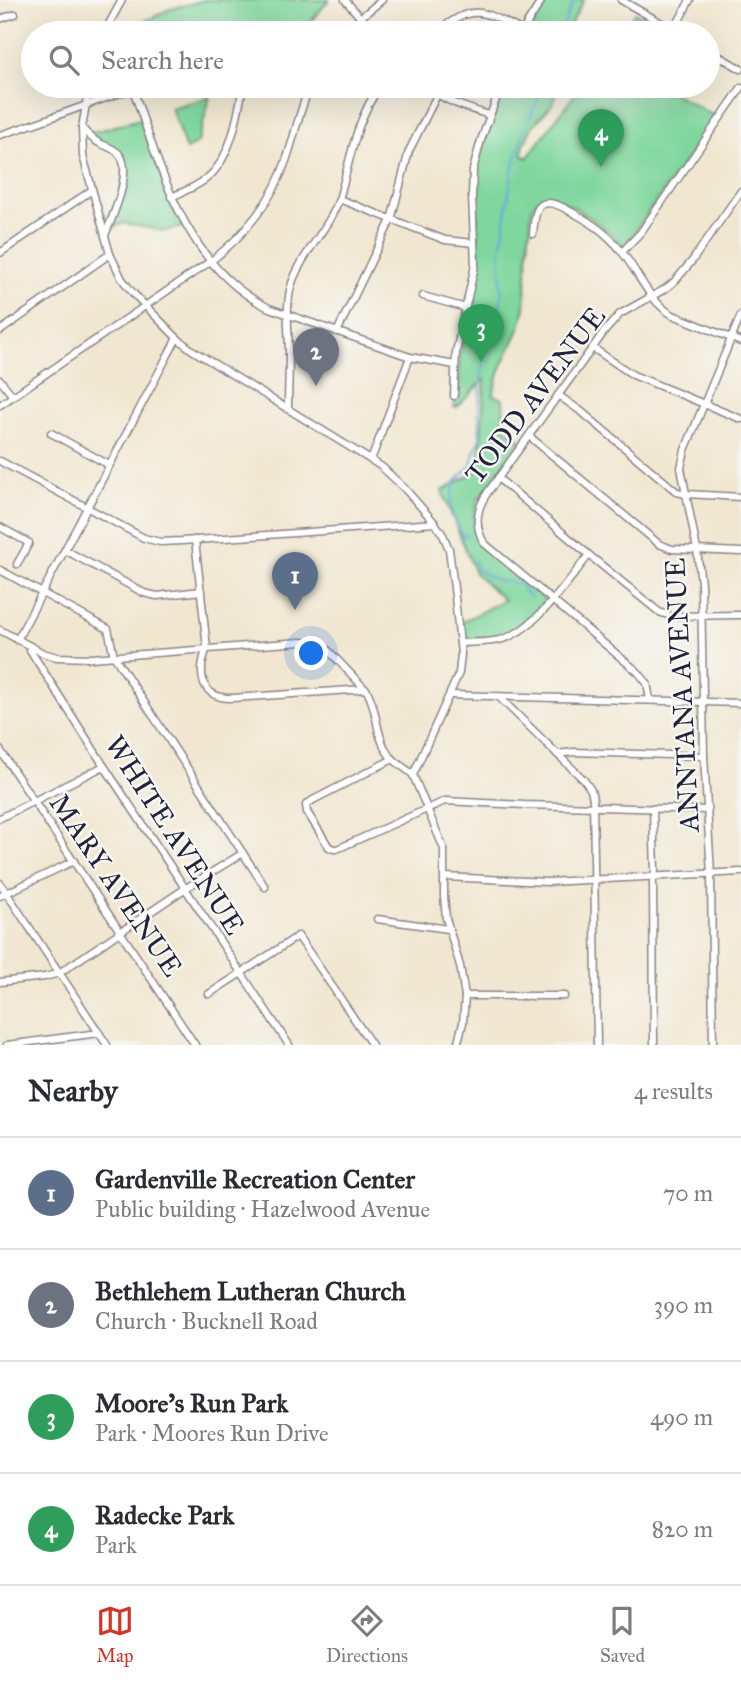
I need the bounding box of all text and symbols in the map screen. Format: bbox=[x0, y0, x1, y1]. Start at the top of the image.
search box bbox=[21, 21, 720, 98]
icon: search bbox=[45, 41, 83, 79]
text: Search here bbox=[101, 44, 224, 76]
pin: 4 bbox=[578, 109, 624, 167]
street label: TODD AVENUE bbox=[457, 300, 613, 490]
pin: 3 bbox=[458, 304, 504, 362]
pin: 2 bbox=[293, 328, 339, 386]
pin: 1 bbox=[272, 552, 318, 610]
street label: ANNTANA AVENUE bbox=[657, 557, 707, 834]
your location bbox=[294, 636, 328, 670]
street label: WHITE AVENUE bbox=[98, 729, 252, 941]
street label: MARY AVENUE bbox=[42, 787, 190, 983]
text: Nearby bbox=[28, 1073, 118, 1109]
text: 4 results bbox=[634, 1077, 713, 1105]
text: Gardenville Recreation Center bbox=[95, 1163, 415, 1195]
text: 1 bbox=[46, 1179, 56, 1207]
text: 70 m bbox=[663, 1179, 713, 1207]
text: Public building · Hazelwood Avenue bbox=[95, 1195, 430, 1223]
text: Bethlehem Lutheran Church bbox=[95, 1275, 406, 1307]
text: 2 bbox=[45, 1291, 57, 1319]
text: 390 m bbox=[654, 1291, 713, 1319]
text: Church · Bucknell Road bbox=[95, 1307, 318, 1335]
text: Moore's Run Park bbox=[95, 1387, 288, 1419]
text: 3 bbox=[46, 1403, 56, 1431]
text: 490 m bbox=[650, 1403, 713, 1431]
text: Park · Moores Run Drive bbox=[95, 1419, 329, 1447]
text: Radecke Park bbox=[95, 1499, 234, 1531]
text: 4 bbox=[45, 1515, 57, 1543]
text: 820 m bbox=[652, 1515, 713, 1543]
text: Park bbox=[95, 1531, 137, 1559]
tab: Map bbox=[96, 1602, 134, 1667]
tab: Directions bbox=[326, 1602, 408, 1667]
tab: Saved bbox=[600, 1602, 645, 1667]

